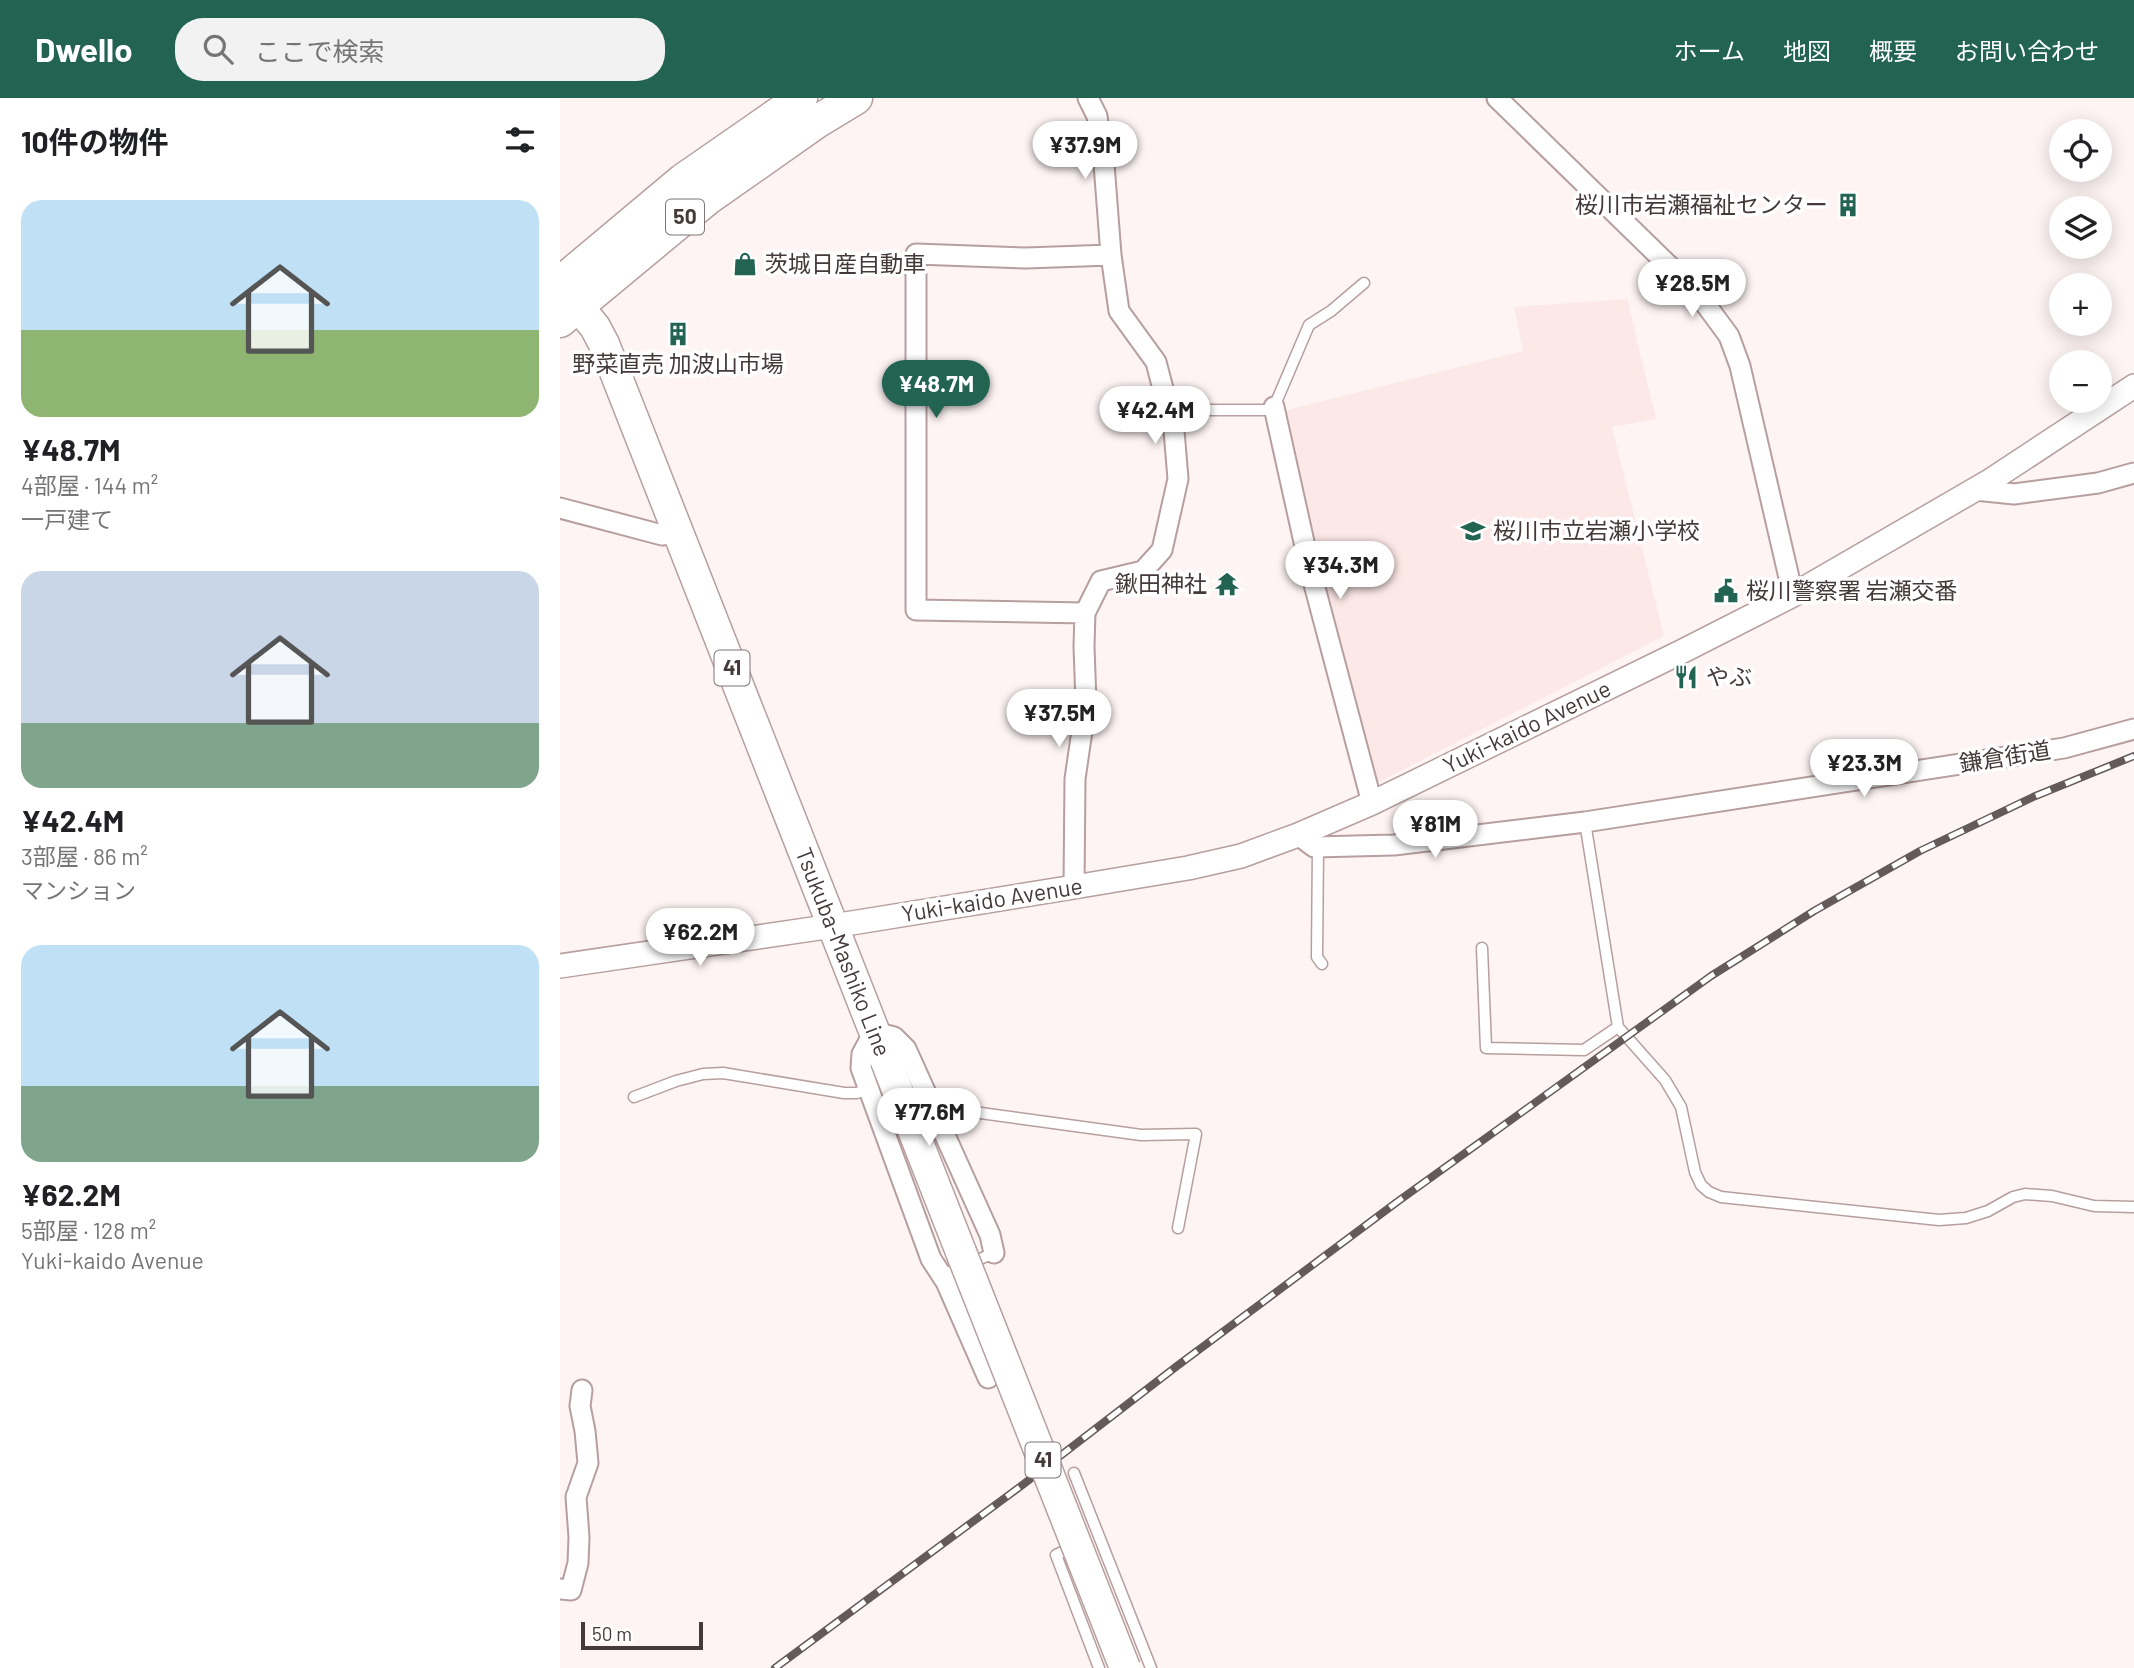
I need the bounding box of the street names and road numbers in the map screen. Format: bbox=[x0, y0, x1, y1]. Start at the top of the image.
road number: 50 bbox=[666, 200, 704, 234]
road number: 41 bbox=[714, 650, 750, 686]
street label: Yuki-kaido Avenue bbox=[1438, 673, 1615, 779]
street label: 鎌倉街道 bbox=[1957, 735, 2052, 777]
street label: Tsukuba-Mashiko Line bbox=[790, 843, 898, 1060]
street label: Yuki-kaido Avenue bbox=[899, 871, 1084, 927]
road number: 41 bbox=[1026, 1442, 1060, 1478]

